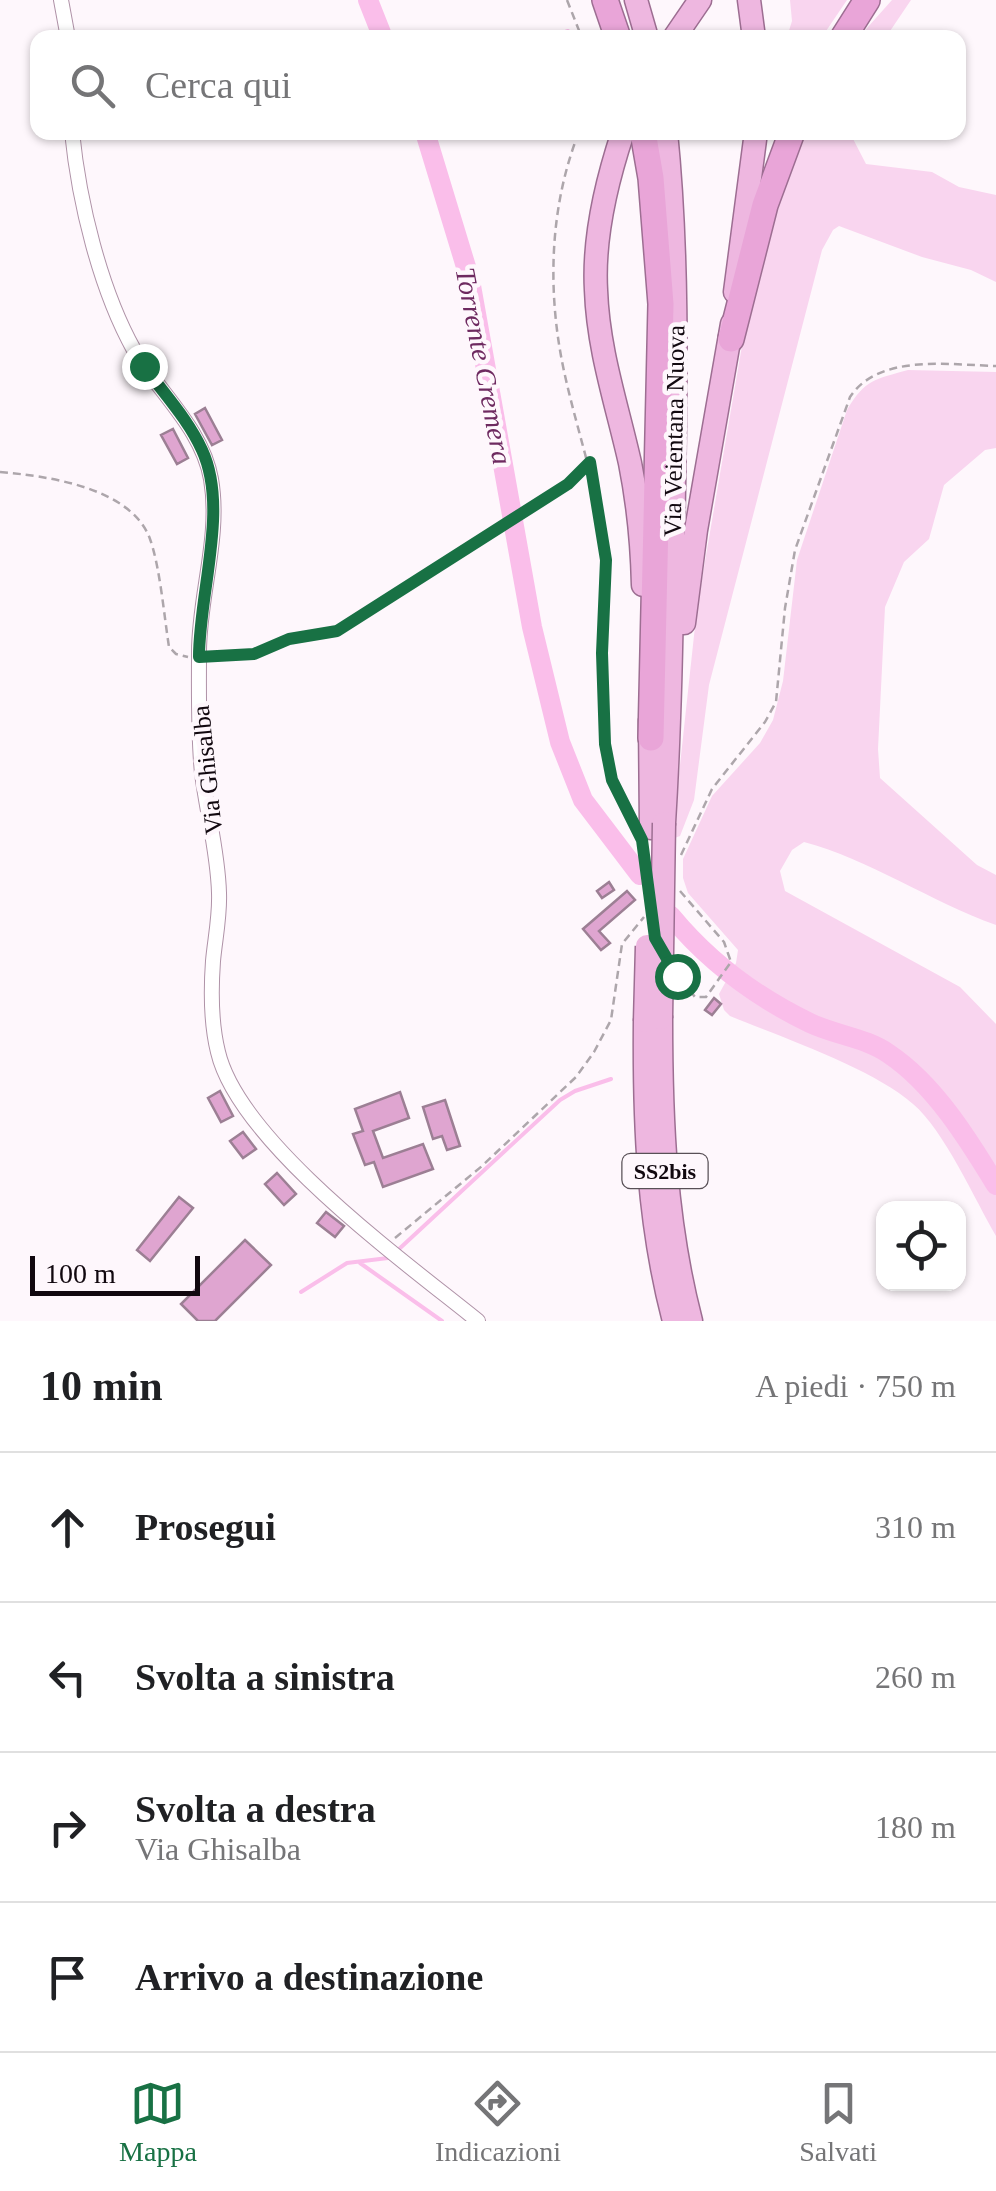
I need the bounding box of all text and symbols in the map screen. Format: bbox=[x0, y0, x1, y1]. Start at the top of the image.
search box bbox=[30, 30, 966, 140]
icon: search bbox=[65, 58, 120, 113]
text: Cerca qui bbox=[145, 64, 292, 106]
water label: Torrente Cremera bbox=[450, 265, 518, 467]
street label: Via Veientana Nuova bbox=[659, 325, 689, 537]
route end bbox=[122, 344, 168, 390]
street label: Via Ghisalba bbox=[187, 704, 227, 836]
route start bbox=[655, 954, 701, 1000]
road number: SS2bis bbox=[622, 1154, 708, 1188]
map controls bbox=[876, 1201, 966, 1291]
button: locate bbox=[876, 1201, 966, 1291]
scale bar bbox=[30, 1251, 200, 1296]
text: 100 m bbox=[45, 1258, 116, 1289]
text: 10 min bbox=[40, 1363, 163, 1409]
text: A piedi · 750 m bbox=[755, 1368, 956, 1404]
icon: ahead bbox=[40, 1500, 95, 1555]
text: Prosegui bbox=[135, 1506, 276, 1548]
text: 310 m bbox=[875, 1509, 956, 1545]
icon: left bbox=[40, 1650, 95, 1705]
text: Svolta a sinistra bbox=[135, 1656, 395, 1698]
text: 260 m bbox=[875, 1659, 956, 1695]
text: Svolta a destra bbox=[135, 1788, 376, 1830]
icon: right bbox=[40, 1800, 95, 1855]
text: 180 m bbox=[875, 1809, 956, 1845]
text: Via Ghisalba bbox=[135, 1831, 301, 1867]
icon: arrive bbox=[40, 1950, 95, 2005]
text: Arrivo a destinazione bbox=[135, 1956, 483, 1998]
tab: Mappa bbox=[119, 2076, 197, 2168]
tab: Indicazioni bbox=[435, 2076, 561, 2168]
tab: Salvati bbox=[799, 2076, 877, 2168]

